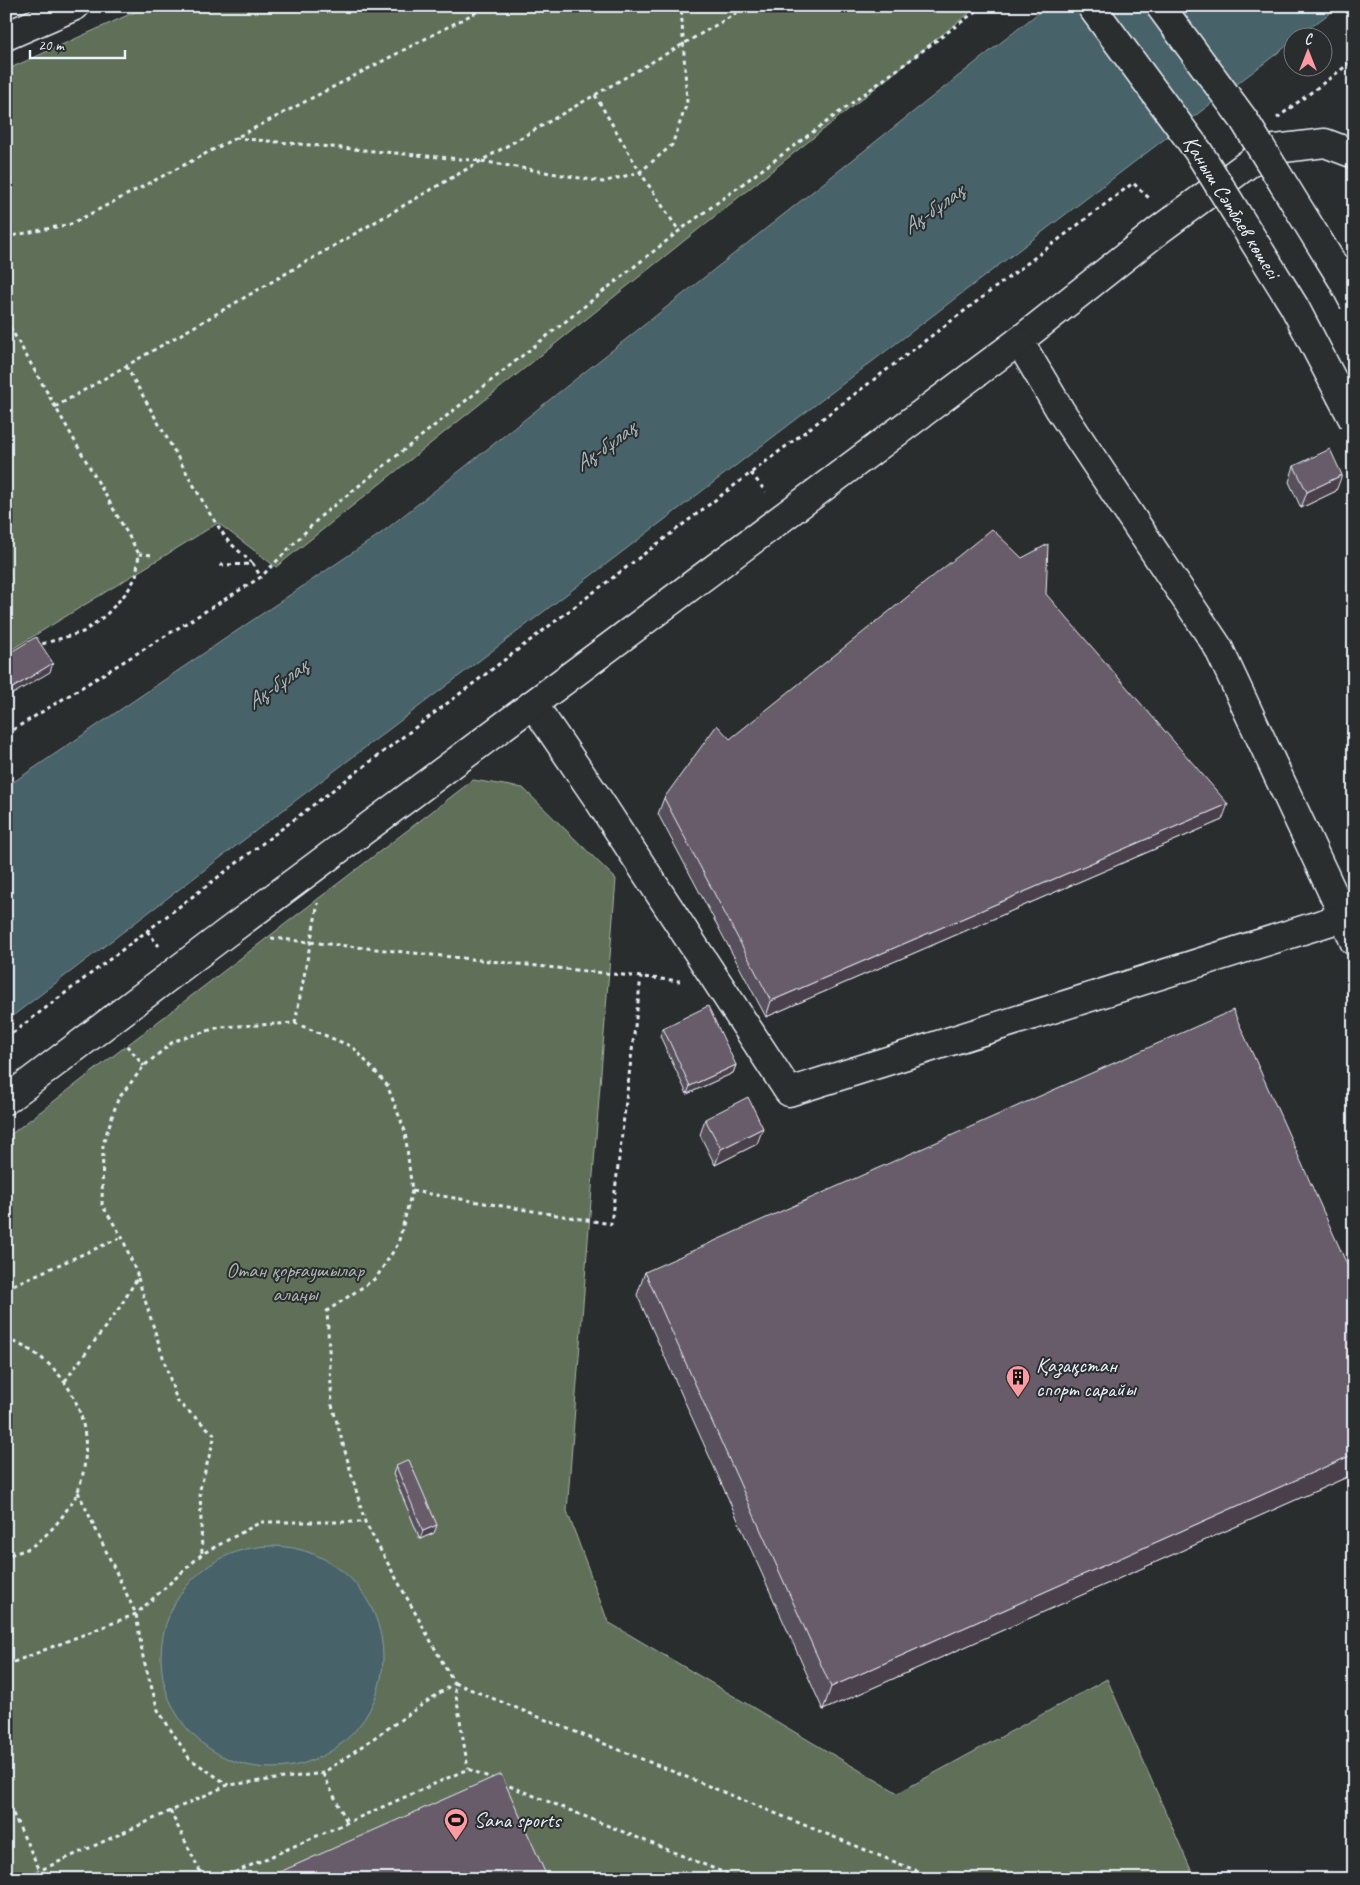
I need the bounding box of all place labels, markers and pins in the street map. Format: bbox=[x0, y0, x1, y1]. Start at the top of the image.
place label: Қазақстан спорт сарайы bbox=[1036, 1352, 1137, 1402]
building icon: Қазақстан спорт сарайы bbox=[1005, 1364, 1031, 1398]
sports icon: Sana sports bbox=[443, 1807, 469, 1841]
place label: Sana sports bbox=[474, 1807, 562, 1833]

